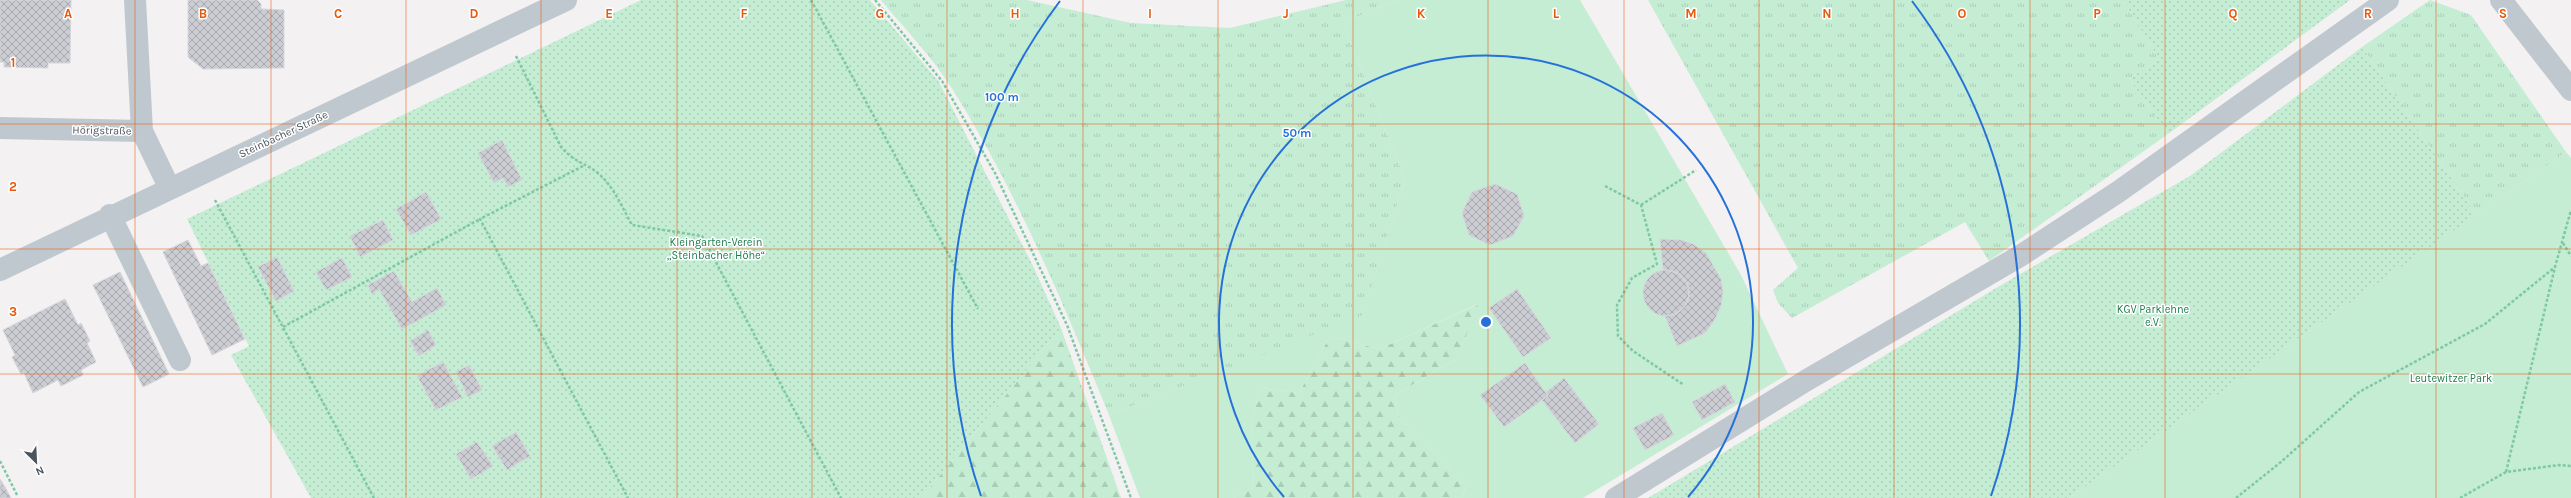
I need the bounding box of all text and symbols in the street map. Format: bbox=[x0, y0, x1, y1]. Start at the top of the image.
text: A bbox=[64, 6, 72, 21]
text: B bbox=[199, 6, 207, 21]
text: C bbox=[334, 6, 342, 21]
text: D bbox=[470, 6, 479, 21]
text: E bbox=[605, 6, 613, 21]
text: F bbox=[740, 6, 748, 21]
text: G bbox=[876, 6, 884, 21]
text: H bbox=[1010, 6, 1020, 21]
text: I bbox=[1148, 6, 1152, 21]
text: J bbox=[1283, 6, 1289, 21]
text: K bbox=[1417, 6, 1426, 21]
text: L bbox=[1553, 6, 1560, 21]
text: M bbox=[1685, 6, 1697, 21]
text: N bbox=[1822, 6, 1832, 21]
text: O bbox=[1958, 6, 1967, 21]
text: P bbox=[2093, 6, 2101, 21]
text: Q bbox=[2229, 6, 2238, 21]
text: R bbox=[2364, 6, 2372, 21]
text: S bbox=[2499, 6, 2507, 21]
text: 1 bbox=[11, 55, 15, 70]
text: 100 m bbox=[985, 90, 1019, 104]
street label: Steinbacher Straße bbox=[237, 108, 330, 161]
street label: Hörigstraße bbox=[72, 123, 132, 138]
text: 50 m bbox=[1283, 126, 1312, 140]
text: 2 bbox=[9, 179, 17, 194]
park label: Kleingarten-Verein „Steinbacher Höhe“ bbox=[667, 236, 765, 262]
park label: KGV Parklehne e.V. bbox=[2117, 303, 2190, 329]
text: 3 bbox=[9, 304, 17, 319]
centre of rings bbox=[1479, 315, 1493, 329]
park label: Leutewitzer Park bbox=[2410, 372, 2492, 385]
north arrow bbox=[16, 442, 56, 482]
text: N bbox=[34, 463, 46, 478]

